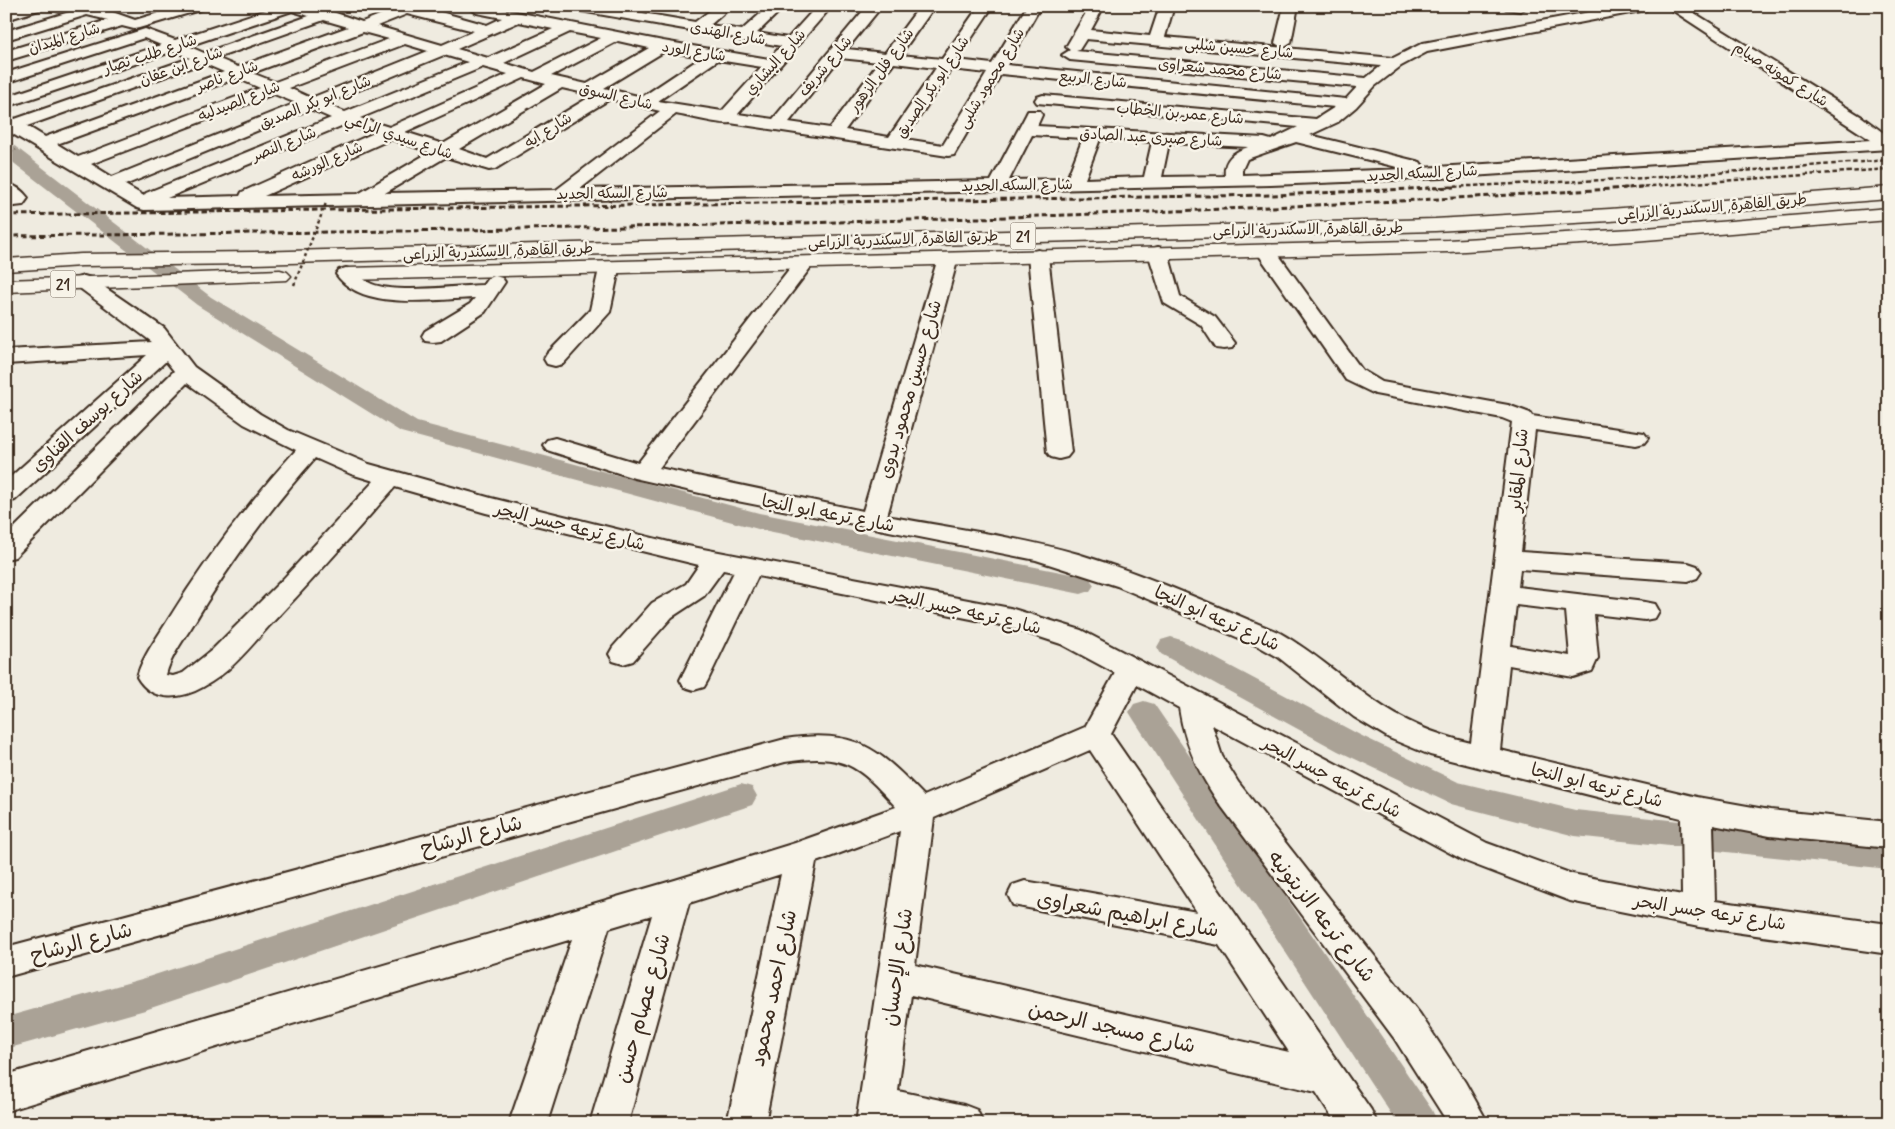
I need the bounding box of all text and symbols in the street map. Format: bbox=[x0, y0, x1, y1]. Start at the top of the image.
street label: شارع الهندى bbox=[688, 18, 767, 50]
street label: شارع الميدان bbox=[26, 19, 103, 59]
street label: شارع البشاري bbox=[741, 25, 811, 100]
street label: شارع فلل الزهور bbox=[844, 25, 919, 117]
street label: شارع محمود شلبى bbox=[954, 25, 1030, 132]
street label: شارع طلب نصار bbox=[100, 30, 200, 80]
street label: شارع شريف bbox=[795, 32, 857, 101]
street label: شارع ابو بكر الصديق bbox=[891, 33, 974, 142]
street label: شارع حسين شلبى bbox=[1184, 34, 1294, 64]
street label: شارع الورد bbox=[660, 37, 727, 67]
street label: شارع كمونه صيام bbox=[1729, 38, 1832, 112]
street label: شارع ابن عفان bbox=[137, 43, 226, 91]
street label: شارع محمد شعراوى bbox=[1157, 55, 1283, 85]
street label: شارع ناصر bbox=[192, 56, 261, 98]
street label: شارع الربيع bbox=[1058, 66, 1128, 93]
street label: شارع ابو بكر الصديق bbox=[256, 71, 374, 134]
street label: شارع الصيدليه bbox=[195, 77, 283, 127]
street label: شارع السوق bbox=[577, 79, 654, 115]
street label: شارع عمر بن الخطاب bbox=[1115, 98, 1244, 130]
street label: شارع ايه bbox=[521, 108, 576, 153]
street label: شارع سيدي الراعي bbox=[342, 109, 455, 167]
street label: شارع النصر bbox=[247, 123, 320, 168]
street label: شارع صبرى عبد الصادق bbox=[1079, 124, 1223, 152]
street label: شارع الورشه bbox=[289, 137, 366, 187]
street label: شارع السكه الحديد bbox=[1366, 161, 1478, 187]
street label: شارع السكه الحديد bbox=[961, 175, 1073, 197]
street label: شارع السكه الحديد bbox=[556, 183, 668, 205]
street label: طريق القاهرة, الاسكندرية الزراعى bbox=[1616, 190, 1808, 226]
street label: طريق القاهرة, الاسكندرية الزراعى bbox=[1213, 218, 1403, 242]
road number: 21 bbox=[1010, 222, 1036, 250]
street label: طريق القاهرة, الاسكندرية الزراعى bbox=[807, 227, 999, 253]
street label: طريق القاهرة, الاسكندرية الزراعى bbox=[402, 239, 594, 265]
road number: 21 bbox=[50, 270, 76, 298]
street label: شارع حسين محمود بدوى bbox=[874, 297, 948, 481]
street label: شارع يوسف القناوى bbox=[27, 365, 148, 478]
street label: شارع المقابر bbox=[1503, 427, 1535, 515]
street label: شارع ترعه ابو النجا bbox=[759, 489, 896, 539]
street label: شارع ترعه جسر البحر bbox=[490, 496, 647, 557]
street label: شارع ترعه ابو النجا bbox=[1150, 581, 1283, 657]
street label: شارع ترعه جسر البحر bbox=[886, 583, 1043, 641]
street label: شارع ترعه جسر البحر bbox=[1256, 730, 1405, 825]
street label: شارع ترعه ابو النجا bbox=[1528, 758, 1665, 814]
street label: شارع الرشاح bbox=[417, 809, 525, 863]
street label: شارع ترعه الزيتونيه bbox=[1261, 845, 1382, 988]
street label: شارع ابراهيم شعراوى bbox=[1035, 885, 1221, 946]
street label: شارع ترعه جسر البحر bbox=[1630, 889, 1788, 937]
street label: شارع الإحسان bbox=[876, 906, 920, 1028]
street label: شارع احمد محمود bbox=[744, 907, 804, 1069]
street label: شارع الرشاح bbox=[27, 916, 135, 970]
street label: شارع عصام حسن bbox=[608, 930, 679, 1087]
street label: شارع مسجد الرحمن bbox=[1026, 995, 1198, 1061]

